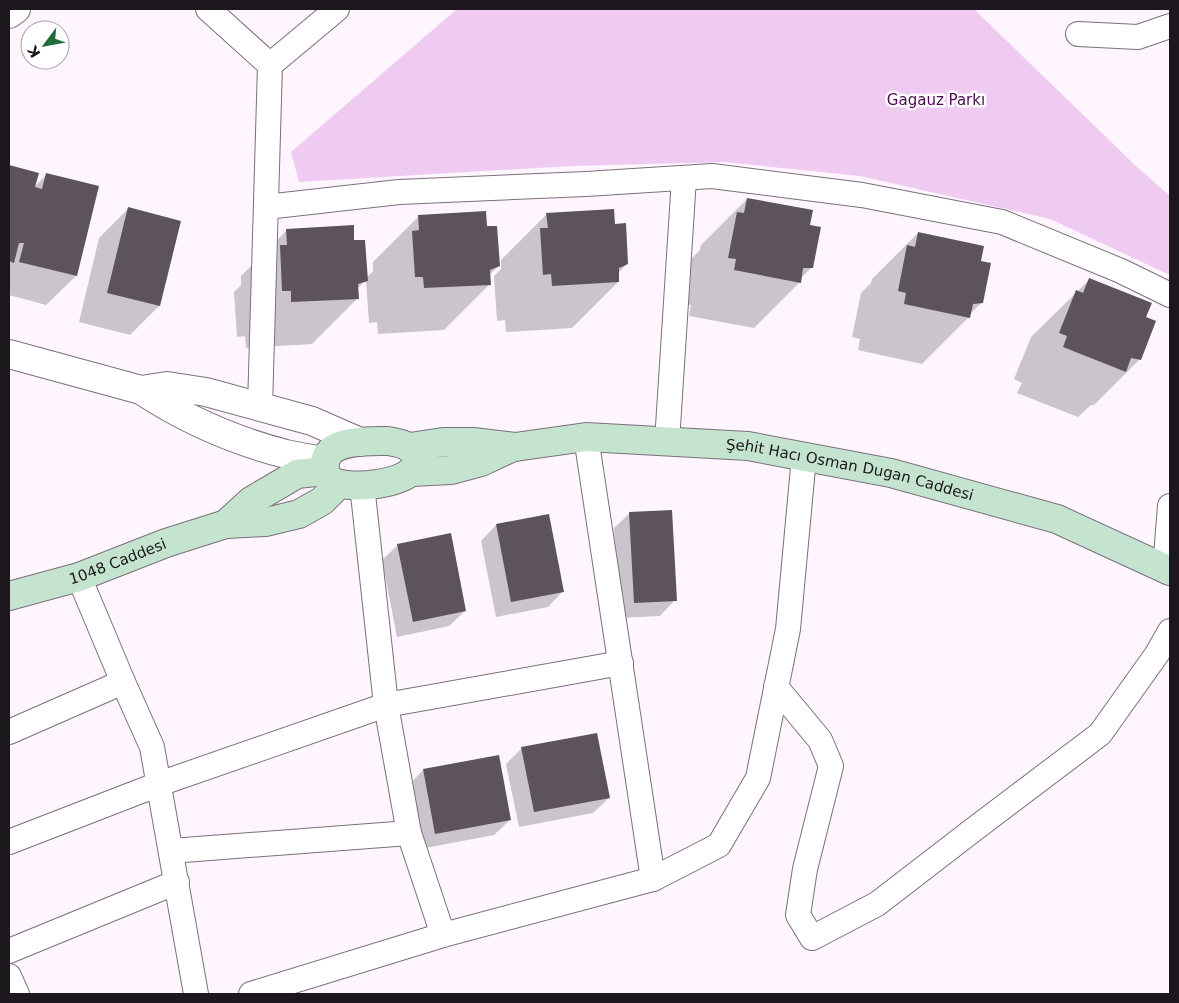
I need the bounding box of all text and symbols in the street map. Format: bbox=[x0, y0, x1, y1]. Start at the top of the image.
north arrow bbox=[20, 20, 70, 70]
text: K bbox=[24, 42, 44, 61]
park label: Gagauz Parkı bbox=[887, 91, 985, 109]
street label: Şehit Hacı Osman Dugan Caddesi bbox=[726, 436, 975, 504]
street label: 1048 Caddesi bbox=[67, 535, 169, 588]

